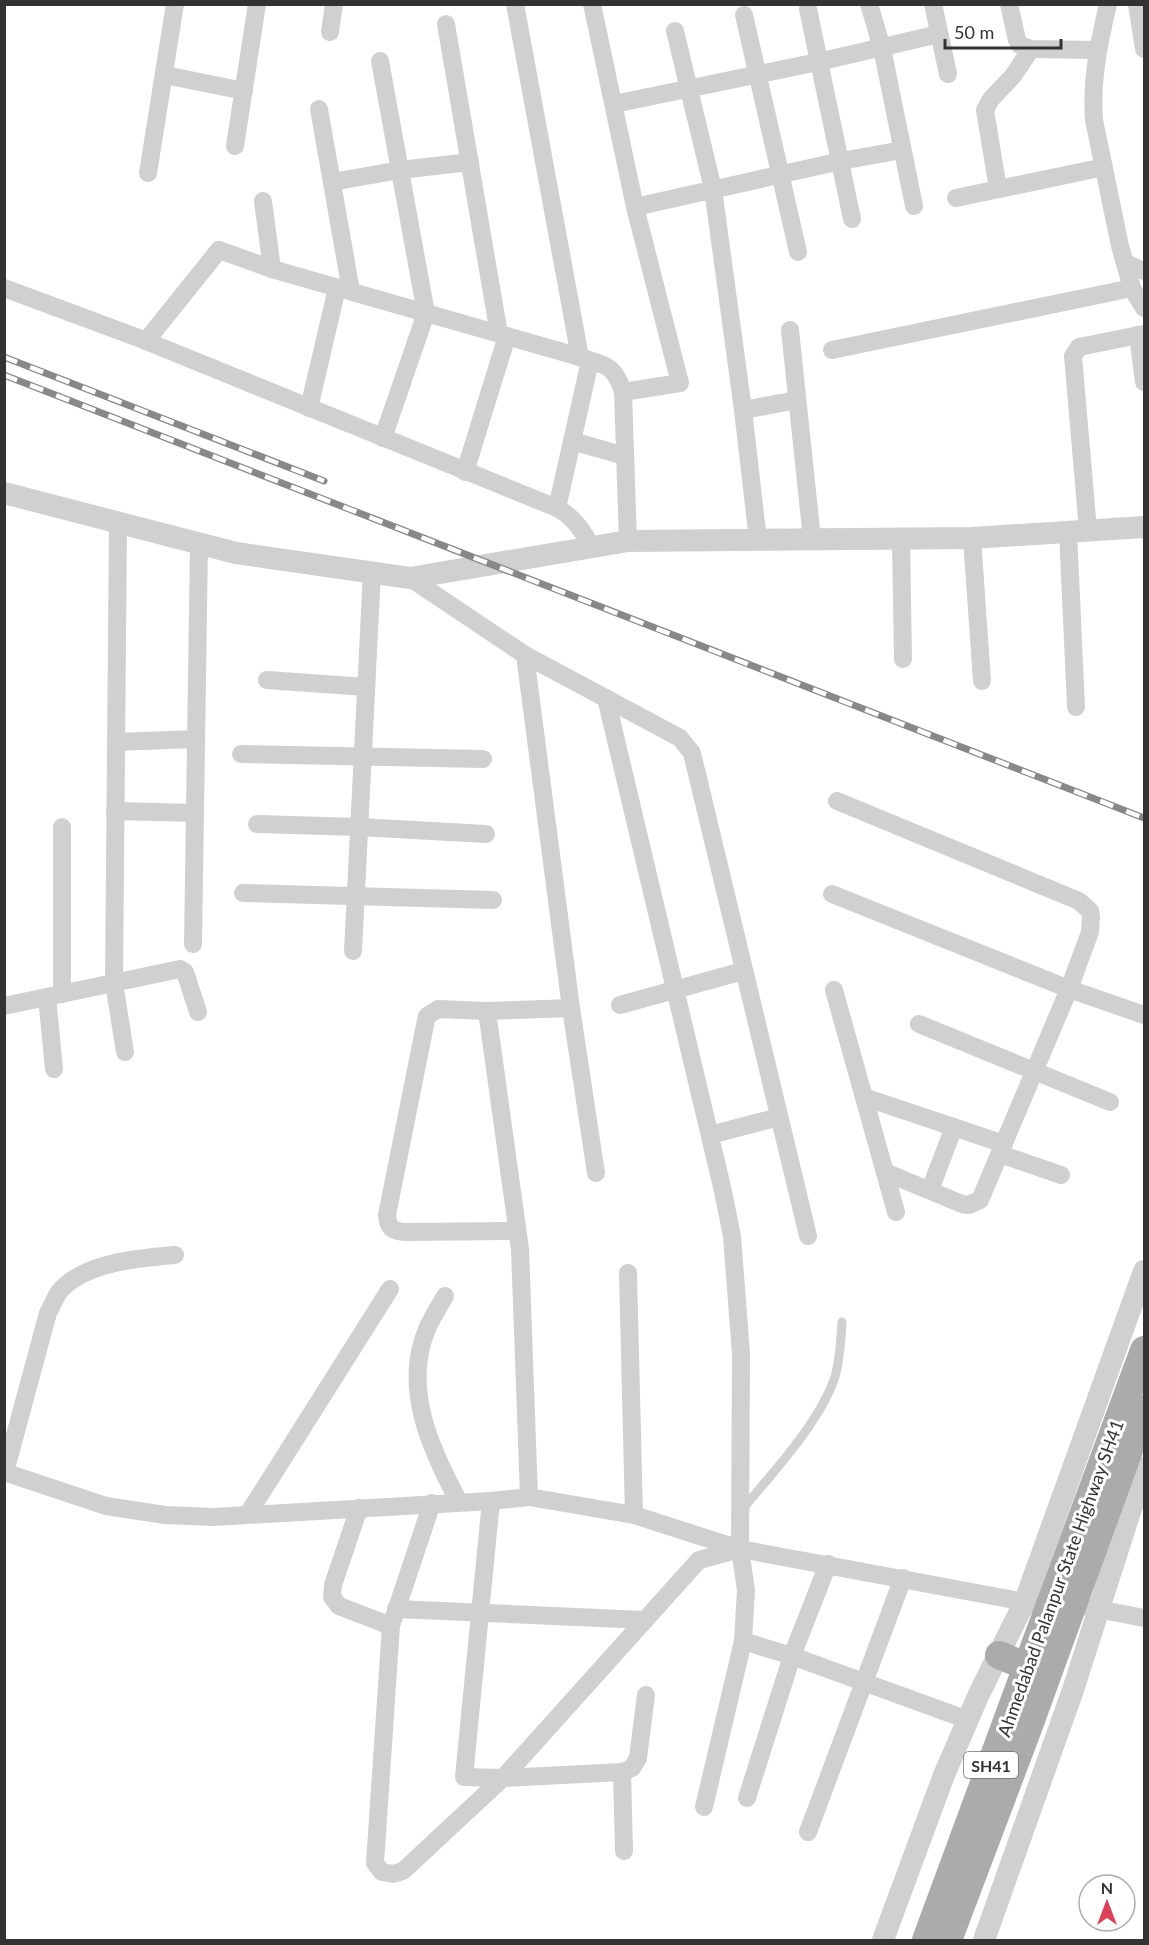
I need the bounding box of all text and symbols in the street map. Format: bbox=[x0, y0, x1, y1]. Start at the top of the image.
scale bar bbox=[945, 12, 1060, 50]
text: 50 m bbox=[954, 21, 994, 43]
street label: Ahmedabad Palanpur State Highway SH41 bbox=[992, 1416, 1128, 1740]
road number: SH41 bbox=[964, 1752, 1018, 1778]
north arrow bbox=[1077, 1873, 1137, 1933]
text: N bbox=[1101, 1878, 1113, 1897]

